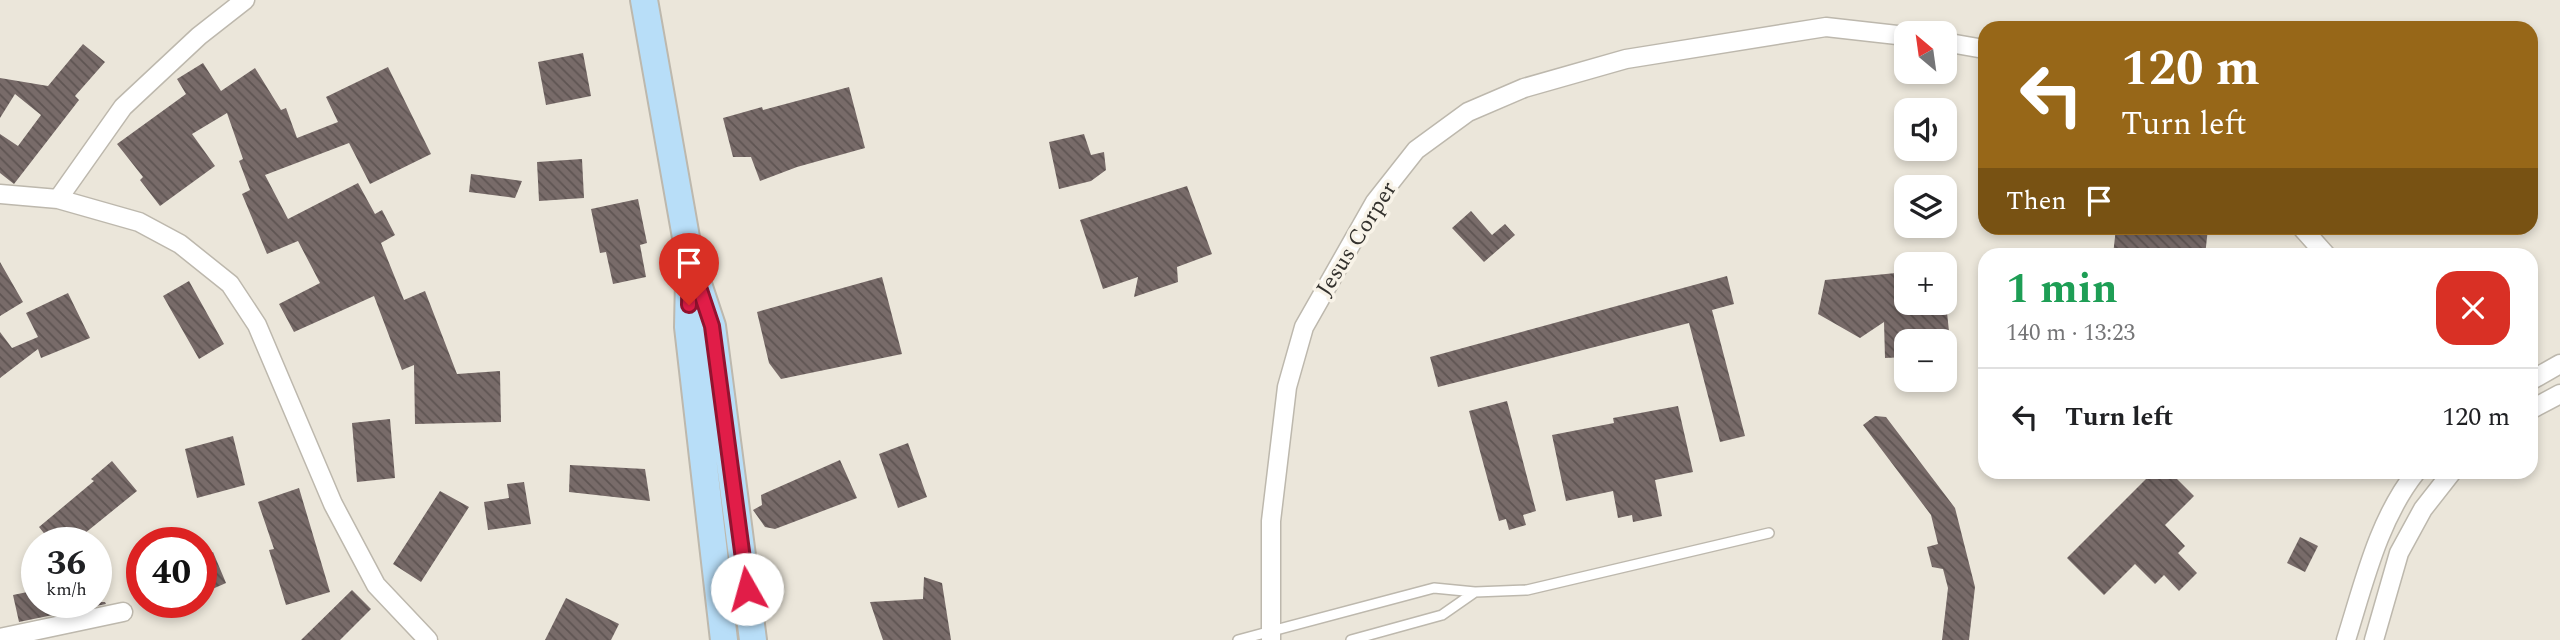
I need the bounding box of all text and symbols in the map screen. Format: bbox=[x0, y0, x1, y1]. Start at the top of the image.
north arrow bbox=[1894, 21, 1956, 84]
map controls bbox=[1894, 21, 1957, 392]
text: 120 m bbox=[2121, 32, 2260, 107]
icon: left bbox=[2006, 49, 2097, 140]
button: sound bbox=[1894, 98, 1957, 161]
text: Turn left bbox=[2121, 100, 2247, 149]
street label: Jesus Corper bbox=[1308, 175, 1406, 303]
button: layers bbox=[1894, 175, 1957, 238]
text: Then bbox=[2006, 181, 2066, 221]
icon: arrive bbox=[2080, 182, 2118, 220]
pin bbox=[659, 233, 719, 305]
icon: arrive bbox=[670, 244, 708, 282]
button: + bbox=[1894, 252, 1957, 315]
text: 1 min bbox=[2006, 258, 2118, 321]
button: close bbox=[2436, 271, 2510, 345]
text: 140 m · 13:23 bbox=[2006, 316, 2135, 351]
button: − bbox=[1894, 329, 1957, 392]
text: Turn left bbox=[2065, 397, 2173, 437]
text: 120 m bbox=[2442, 397, 2510, 437]
icon: left bbox=[2006, 398, 2044, 436]
speed limit sign: 40 bbox=[126, 527, 217, 618]
text: 36 bbox=[47, 537, 86, 590]
position arrow bbox=[710, 552, 784, 626]
text: km/h bbox=[46, 576, 87, 603]

